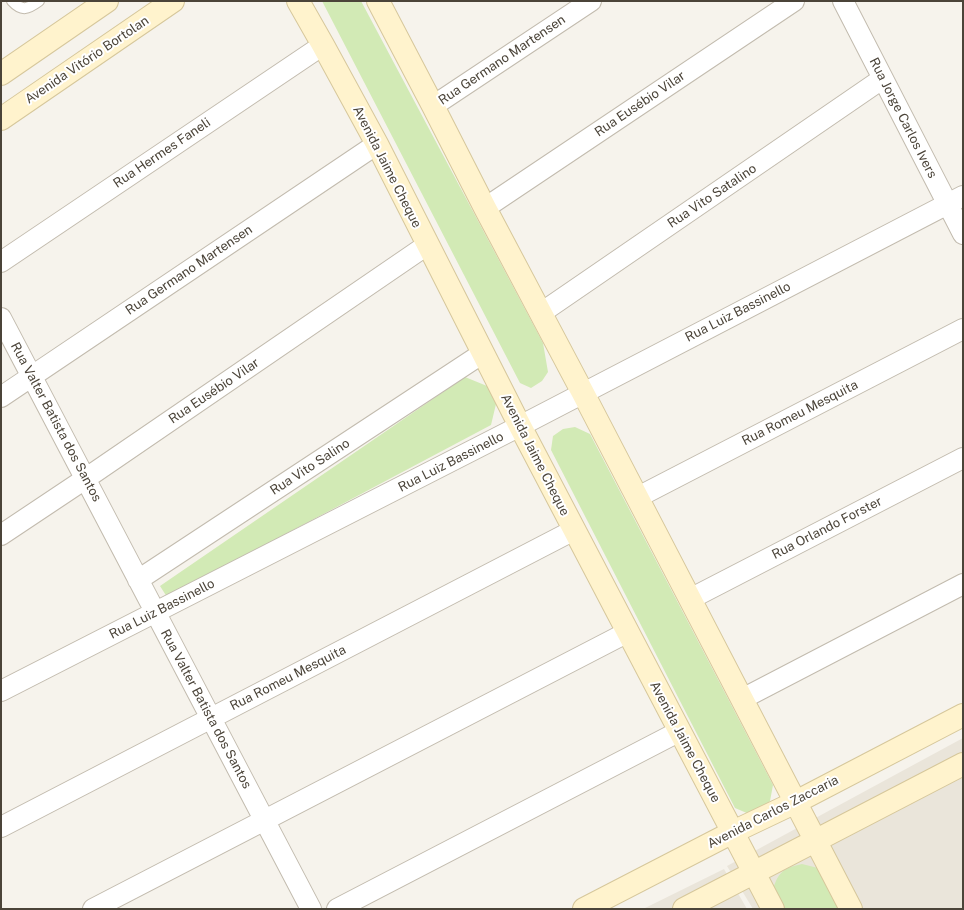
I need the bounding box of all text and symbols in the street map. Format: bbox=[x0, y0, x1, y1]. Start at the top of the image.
street label: Rua Germano Martensen bbox=[436, 12, 568, 108]
street label: Avenida Vitório Bortolan bbox=[22, 13, 152, 107]
street label: Rua Jorge Carlos Ivers bbox=[866, 55, 940, 181]
street label: Rua Eusébio Vilar bbox=[592, 68, 688, 140]
street label: Avenida Jaime Cheque bbox=[349, 103, 425, 231]
street label: Rua Hermes Faneli bbox=[110, 115, 214, 191]
street label: Rua Vito Satalino bbox=[665, 161, 759, 231]
street label: Rua Germano Martensen bbox=[123, 222, 255, 318]
street label: Rua Luiz Bassinello bbox=[683, 279, 793, 345]
street label: Rua Valter Batista dos Santos bbox=[7, 340, 105, 504]
street label: Rua Eusébio Vilar bbox=[166, 355, 262, 427]
street label: Rua Romeu Mesquita bbox=[739, 377, 861, 449]
street label: Avenida Jaime Cheque bbox=[497, 391, 573, 519]
street label: Rua Luiz Bassinello bbox=[396, 429, 506, 495]
street label: Rua Vito Salino bbox=[267, 435, 353, 499]
street label: Rua Orlando Forster bbox=[769, 493, 885, 563]
street label: Rua Luiz Bassinello bbox=[107, 576, 217, 642]
street label: Rua Valter Batista dos Santos bbox=[157, 627, 255, 791]
street label: Rua Romeu Mesquita bbox=[227, 642, 349, 714]
street label: Avenida Jaime Cheque bbox=[646, 679, 724, 805]
street label: Avenida Carlos Zaccaria bbox=[705, 772, 841, 852]

